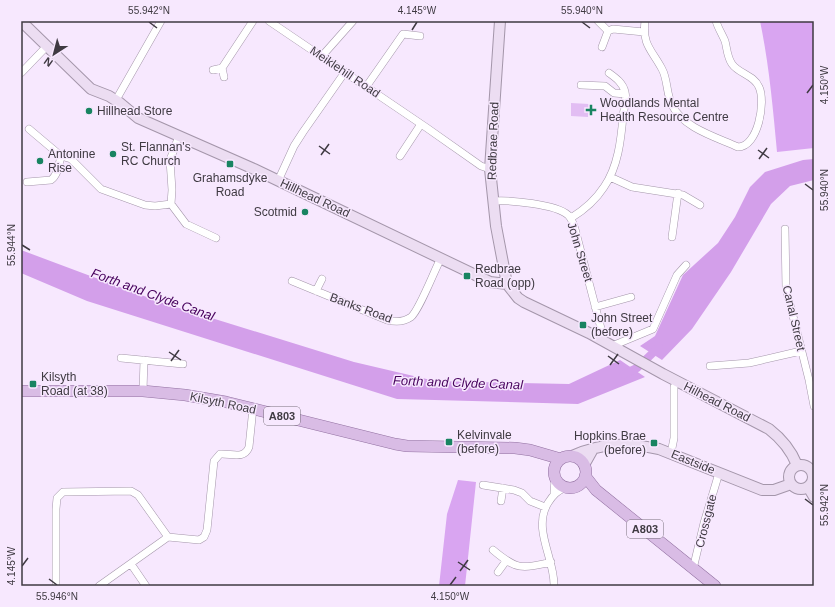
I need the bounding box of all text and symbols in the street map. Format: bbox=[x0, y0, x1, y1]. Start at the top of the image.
text: 55.942°N bbox=[128, 5, 170, 16]
text: 4.145°W bbox=[398, 5, 437, 16]
text: 55.940°N bbox=[561, 5, 603, 16]
north arrow bbox=[34, 34, 74, 74]
street label: Meiklehill Road bbox=[307, 43, 383, 101]
text: N bbox=[41, 55, 55, 69]
text: 4.150°W bbox=[819, 65, 830, 104]
place label: Woodlands Mental Health Resource Centre bbox=[600, 96, 729, 124]
street label: Redbrae Road bbox=[485, 102, 501, 180]
place label: Hillhead Store bbox=[97, 104, 173, 118]
marker: Woodlands Mental Health Resource Centre bbox=[585, 104, 597, 116]
marker: Hillhead Store bbox=[84, 106, 94, 116]
place label: St. Flannan's RC Church bbox=[121, 140, 191, 168]
place label: Antonine Rise bbox=[48, 147, 96, 175]
marker: St. Flannan's RC Church bbox=[108, 149, 118, 159]
marker: Antonine Rise bbox=[35, 156, 45, 166]
marker: Grahamsdyke Road bbox=[225, 159, 235, 169]
text: 55.940°N bbox=[819, 169, 830, 211]
place label: Grahamsdyke Road bbox=[193, 171, 268, 199]
street label: Hillhead Road bbox=[278, 176, 352, 220]
place label: Scotmid bbox=[254, 205, 297, 219]
marker: Scotmid bbox=[300, 207, 310, 217]
street label: John Street bbox=[564, 221, 596, 284]
text: 55.944°N bbox=[6, 224, 17, 266]
place label: Redbrae Road (opp) bbox=[475, 262, 535, 290]
water label: Forth and Clyde Canal bbox=[89, 265, 218, 324]
marker: Redbrae Road (opp) bbox=[462, 271, 472, 281]
street label: Canal Street bbox=[780, 284, 808, 353]
street label: Banks Road bbox=[328, 290, 394, 326]
place label: John Street (before) bbox=[591, 311, 653, 339]
marker: John Street (before) bbox=[578, 320, 588, 330]
place label: Kilsyth Road (at 38) bbox=[41, 370, 108, 398]
water label: Forth and Clyde Canal bbox=[393, 373, 524, 392]
marker: Kilsyth Road (at 38) bbox=[28, 379, 38, 389]
street label: Hilhead Road bbox=[681, 379, 753, 425]
street label: Kilsyth Road bbox=[189, 389, 257, 417]
road number: A803 bbox=[264, 407, 300, 425]
place label: Kelvinvale (before) bbox=[457, 428, 512, 456]
place label: Hopkins Brae (before) bbox=[574, 429, 646, 457]
marker: Kelvinvale (before) bbox=[444, 437, 454, 447]
marker: Hopkins Brae (before) bbox=[649, 438, 659, 448]
street label: Eastside bbox=[669, 447, 717, 477]
text: 55.942°N bbox=[819, 484, 830, 526]
street label: Crossgate bbox=[693, 492, 719, 549]
road number: A803 bbox=[627, 520, 663, 538]
text: 4.145°W bbox=[6, 546, 17, 585]
text: 55.946°N bbox=[36, 591, 78, 602]
text: 4.150°W bbox=[431, 591, 470, 602]

